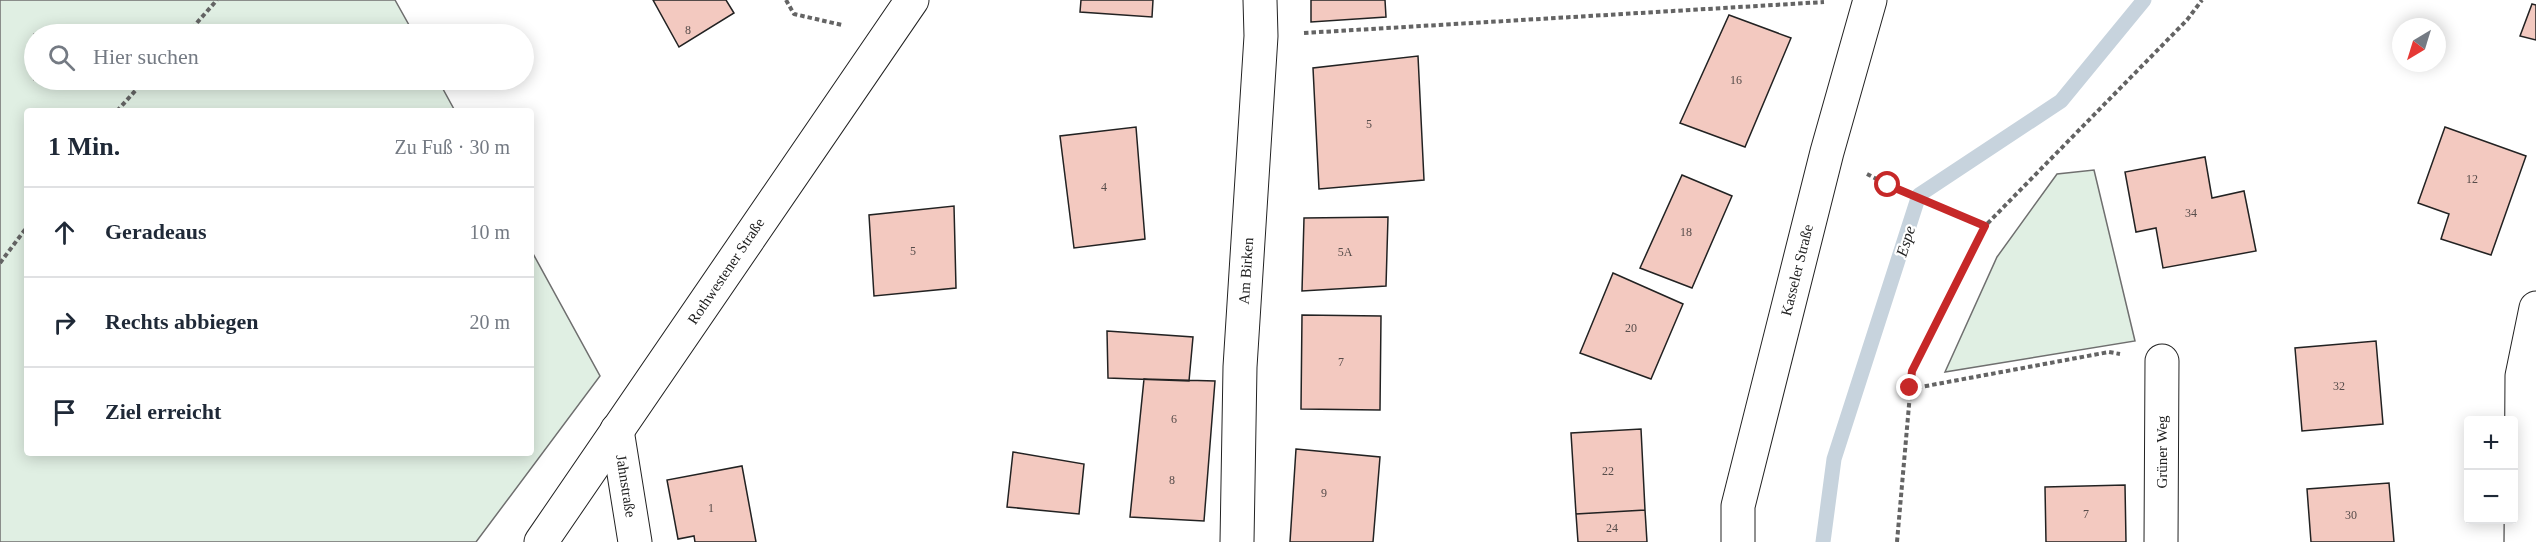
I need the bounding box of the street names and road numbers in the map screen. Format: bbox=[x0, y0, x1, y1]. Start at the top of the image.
street label: Rothwestener Straße bbox=[685, 215, 768, 327]
street label: Kasseler Straße bbox=[1778, 222, 1816, 317]
street label: Am Birken bbox=[1236, 236, 1256, 305]
street label: Grüner Weg bbox=[2154, 415, 2170, 489]
street label: Jahnstraße bbox=[613, 453, 639, 519]

